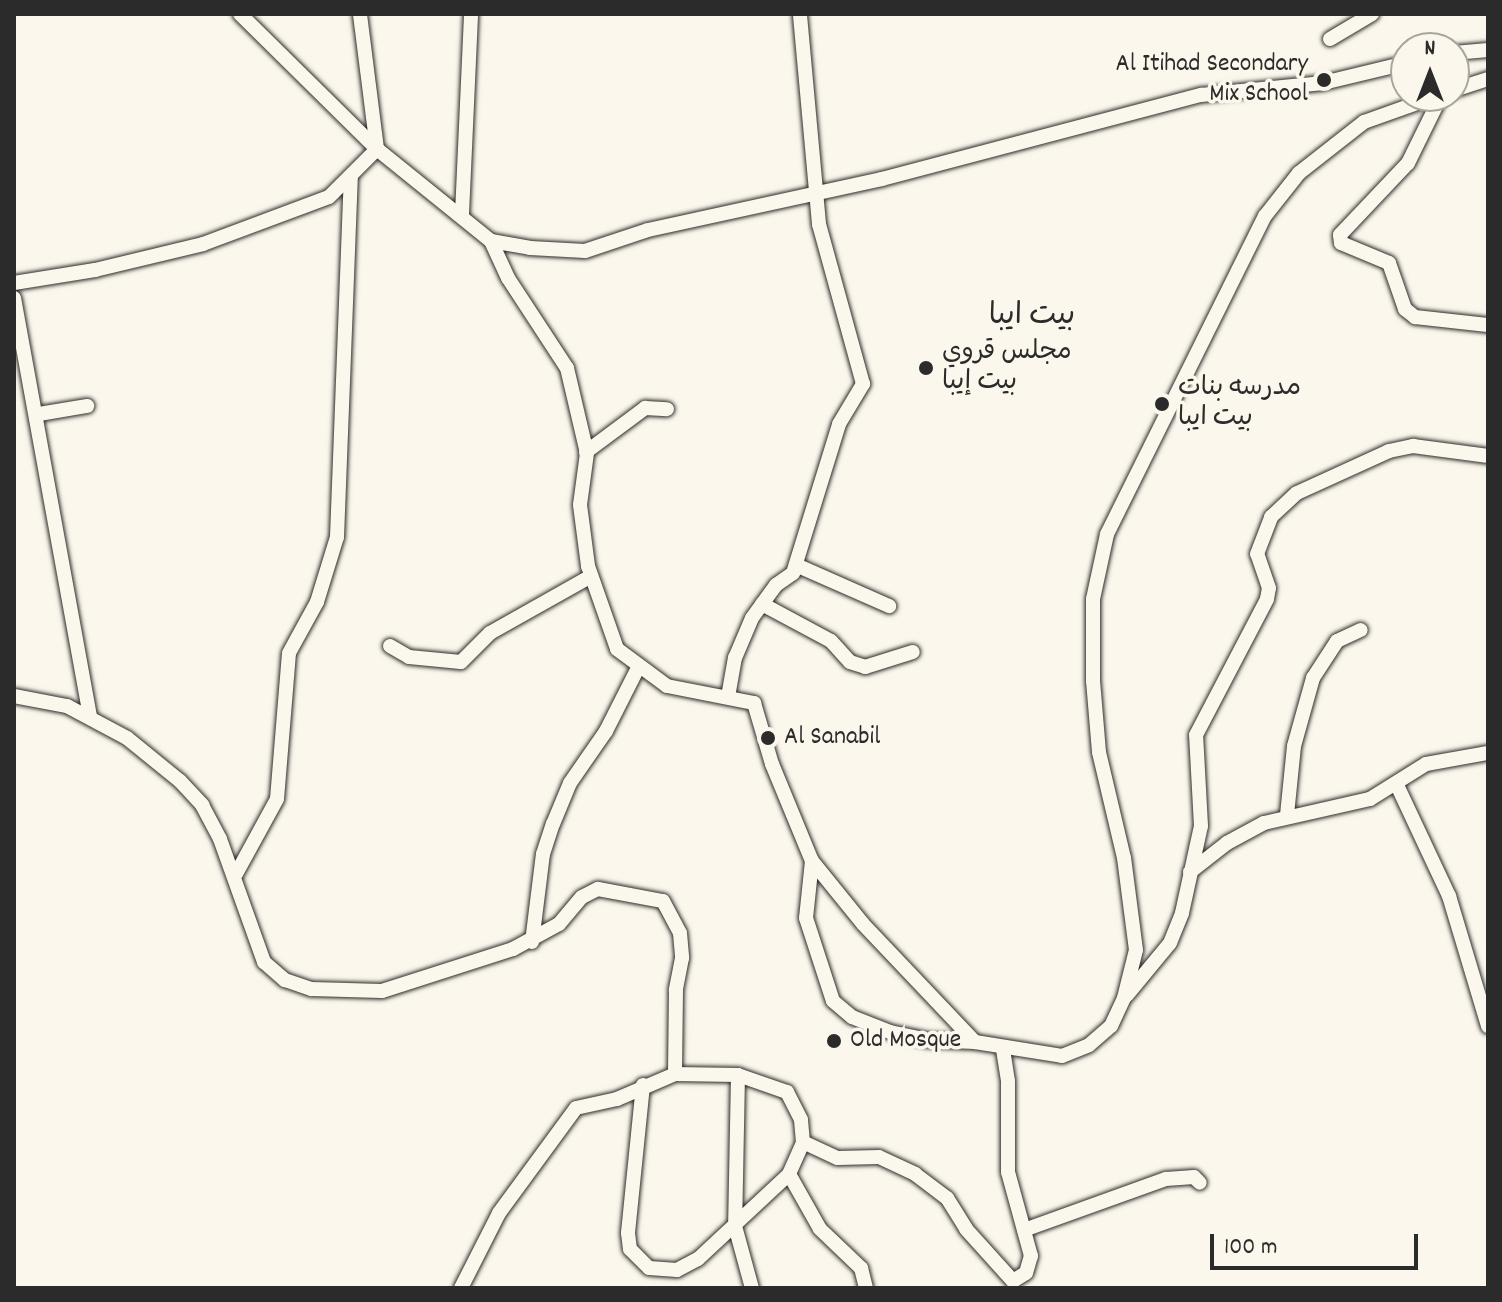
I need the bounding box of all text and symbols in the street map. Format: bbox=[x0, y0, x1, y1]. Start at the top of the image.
north arrow bbox=[1390, 32, 1470, 112]
text: N bbox=[1425, 34, 1435, 65]
place label: Al Itihad Secondary Mix School bbox=[1115, 49, 1308, 110]
marker: Al Itihad Secondary Mix School bbox=[1315, 71, 1333, 89]
district label: بيت ايبا bbox=[989, 300, 1075, 336]
place label: مجلس قروي بيت إيبا bbox=[942, 337, 1072, 398]
marker: مجلس قروي بيت إيبا bbox=[917, 359, 935, 377]
place label: مدرسه بنات بيت ايبا bbox=[1178, 373, 1301, 434]
marker: مدرسه بنات بيت ايبا bbox=[1153, 395, 1171, 413]
place label: Al Sanabil bbox=[784, 722, 880, 754]
marker: Al Sanabil bbox=[759, 729, 777, 747]
place label: Old Mosque bbox=[850, 1025, 961, 1057]
marker: Old Mosque bbox=[825, 1032, 843, 1050]
scale bar bbox=[1214, 1218, 1422, 1268]
text: 100 m bbox=[1224, 1231, 1277, 1265]

